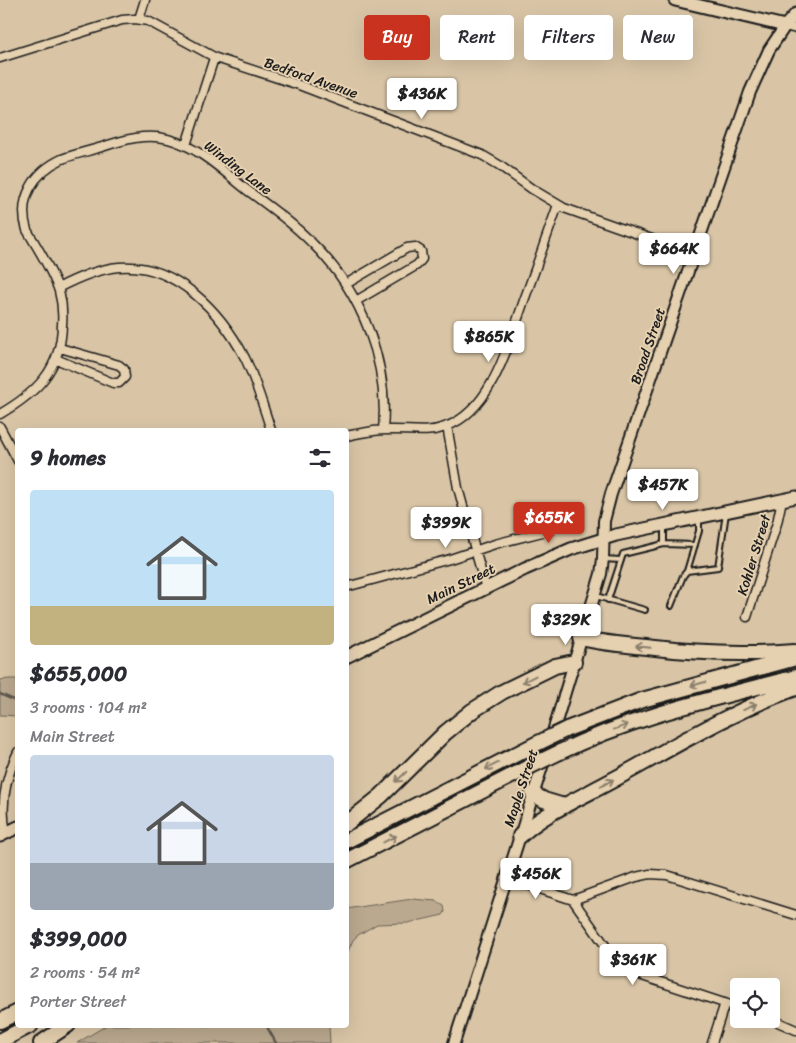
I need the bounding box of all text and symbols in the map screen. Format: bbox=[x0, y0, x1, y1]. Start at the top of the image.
chip: Buy bbox=[364, 15, 430, 60]
chip: Rent bbox=[440, 15, 514, 60]
chip: Filters bbox=[524, 15, 613, 60]
chip: New bbox=[623, 15, 693, 60]
street label: Bedford Avenue bbox=[261, 50, 361, 106]
pin: $436K bbox=[387, 78, 457, 120]
text: $436K bbox=[398, 79, 446, 108]
street label: Winding Lane bbox=[199, 134, 277, 202]
pin: $664K bbox=[639, 232, 709, 275]
text: $664K bbox=[650, 234, 698, 263]
street label: Broad Street bbox=[623, 304, 673, 388]
pin: $865K bbox=[454, 320, 524, 363]
text: $865K bbox=[464, 322, 514, 351]
text: 9 homes bbox=[30, 439, 106, 477]
icon: filters bbox=[306, 444, 334, 472]
pin: $457K bbox=[628, 468, 698, 511]
text: $457K bbox=[638, 470, 688, 499]
pin: $655K bbox=[514, 502, 584, 544]
text: $655K bbox=[524, 503, 574, 532]
pin: $399K bbox=[411, 506, 481, 549]
text: $399K bbox=[422, 508, 470, 537]
street label: Kohler Street bbox=[730, 510, 779, 599]
icon: home bbox=[137, 523, 227, 613]
street label: Main Street bbox=[422, 556, 500, 612]
pin: $329K bbox=[531, 604, 601, 646]
text: $329K bbox=[542, 605, 590, 634]
one-way arrow bbox=[635, 642, 651, 652]
text: $655,000 bbox=[30, 655, 127, 693]
one-way arrow bbox=[522, 675, 537, 684]
one-way arrow bbox=[691, 679, 707, 689]
text: 3 rooms · 104 m² bbox=[30, 693, 147, 722]
one-way arrow bbox=[742, 701, 757, 711]
text: Main Street bbox=[30, 722, 115, 751]
one-way arrow bbox=[613, 722, 629, 731]
street label: Maple Street bbox=[497, 746, 545, 830]
one-way arrow bbox=[485, 761, 500, 771]
one-way arrow bbox=[395, 771, 407, 783]
one-way arrow bbox=[599, 778, 614, 788]
icon: home bbox=[137, 788, 227, 878]
one-way arrow bbox=[382, 834, 397, 844]
pin: $456K bbox=[501, 858, 571, 900]
text: $456K bbox=[511, 859, 561, 888]
text: $399,000 bbox=[30, 920, 127, 958]
pin: $361K bbox=[598, 944, 668, 986]
text: $361K bbox=[610, 945, 656, 974]
text: 2 rooms · 54 m² bbox=[30, 958, 140, 987]
map controls bbox=[730, 978, 780, 1028]
button: locate bbox=[730, 978, 780, 1028]
text: Porter Street bbox=[30, 987, 126, 1016]

